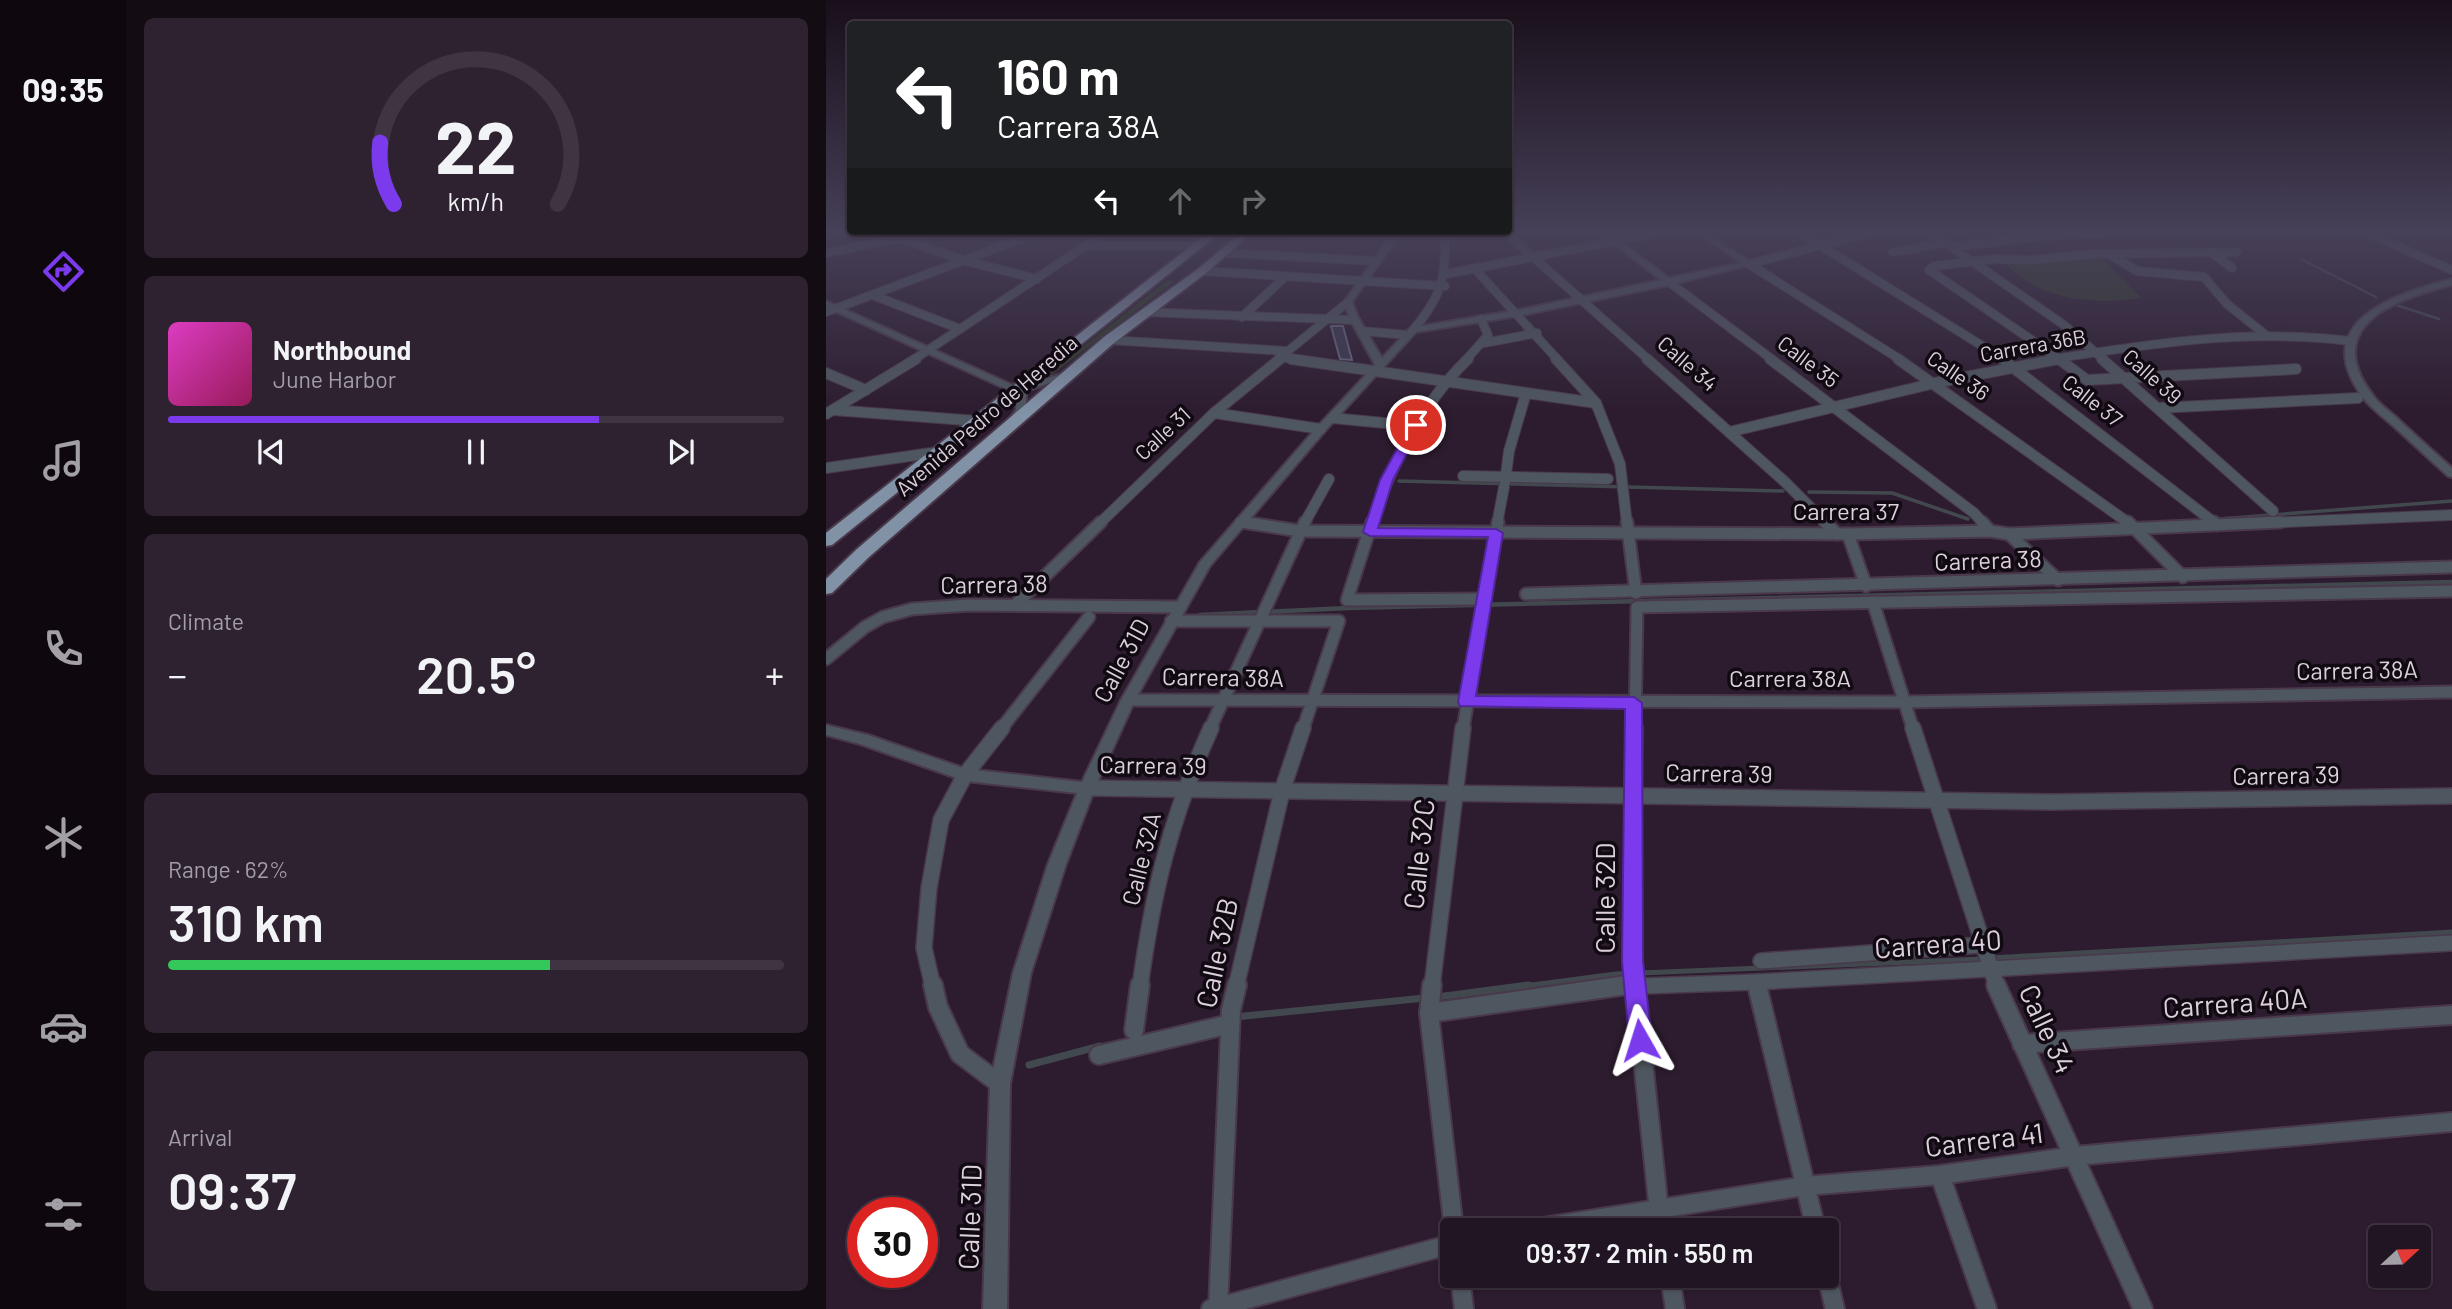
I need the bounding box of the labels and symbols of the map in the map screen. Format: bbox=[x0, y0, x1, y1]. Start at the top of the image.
street label: Carrera 36B bbox=[1978, 323, 2088, 366]
street label: Avenida Pedro de Heredia bbox=[890, 329, 1082, 500]
street label: Calle 34 bbox=[1653, 330, 1723, 396]
street label: Calle 35 bbox=[1773, 330, 1844, 392]
street label: Calle 39 bbox=[2119, 343, 2187, 409]
street label: Calle 36 bbox=[1923, 344, 1995, 405]
street label: Calle 37 bbox=[2058, 369, 2128, 431]
pin bbox=[1386, 395, 1446, 455]
street label: Calle 31 bbox=[1129, 401, 1195, 465]
street label: Carrera 37 bbox=[1793, 496, 1899, 525]
street label: Carrera 38 bbox=[1934, 543, 2042, 576]
street label: Carrera 38 bbox=[940, 568, 1048, 599]
street label: Calle 31D bbox=[1087, 613, 1155, 707]
street label: Carrera 38A bbox=[2296, 654, 2418, 685]
street label: Carrera 38A bbox=[1162, 661, 1284, 692]
street label: Carrera 38A bbox=[1729, 663, 1851, 692]
street label: Carrera 39 bbox=[1099, 749, 1207, 780]
street label: Carrera 39 bbox=[1665, 757, 1773, 788]
street label: Carrera 39 bbox=[2232, 759, 2340, 790]
street label: Calle 32C bbox=[1395, 797, 1441, 911]
street label: Calle 32A bbox=[1115, 809, 1166, 908]
street label: Calle 32D bbox=[1587, 842, 1621, 954]
street label: Calle 32B bbox=[1188, 895, 1244, 1011]
street label: Carrera 40 bbox=[1873, 922, 2003, 964]
street label: Calle 34 bbox=[2013, 979, 2083, 1079]
street label: Carrera 40A bbox=[2162, 980, 2308, 1024]
position arrow bbox=[1603, 1003, 1677, 1077]
street label: Carrera 41 bbox=[1923, 1115, 2045, 1163]
street label: Calle 31D bbox=[950, 1163, 988, 1270]
speed limit sign: 30 bbox=[847, 1197, 938, 1288]
north arrow bbox=[2368, 1225, 2431, 1288]

